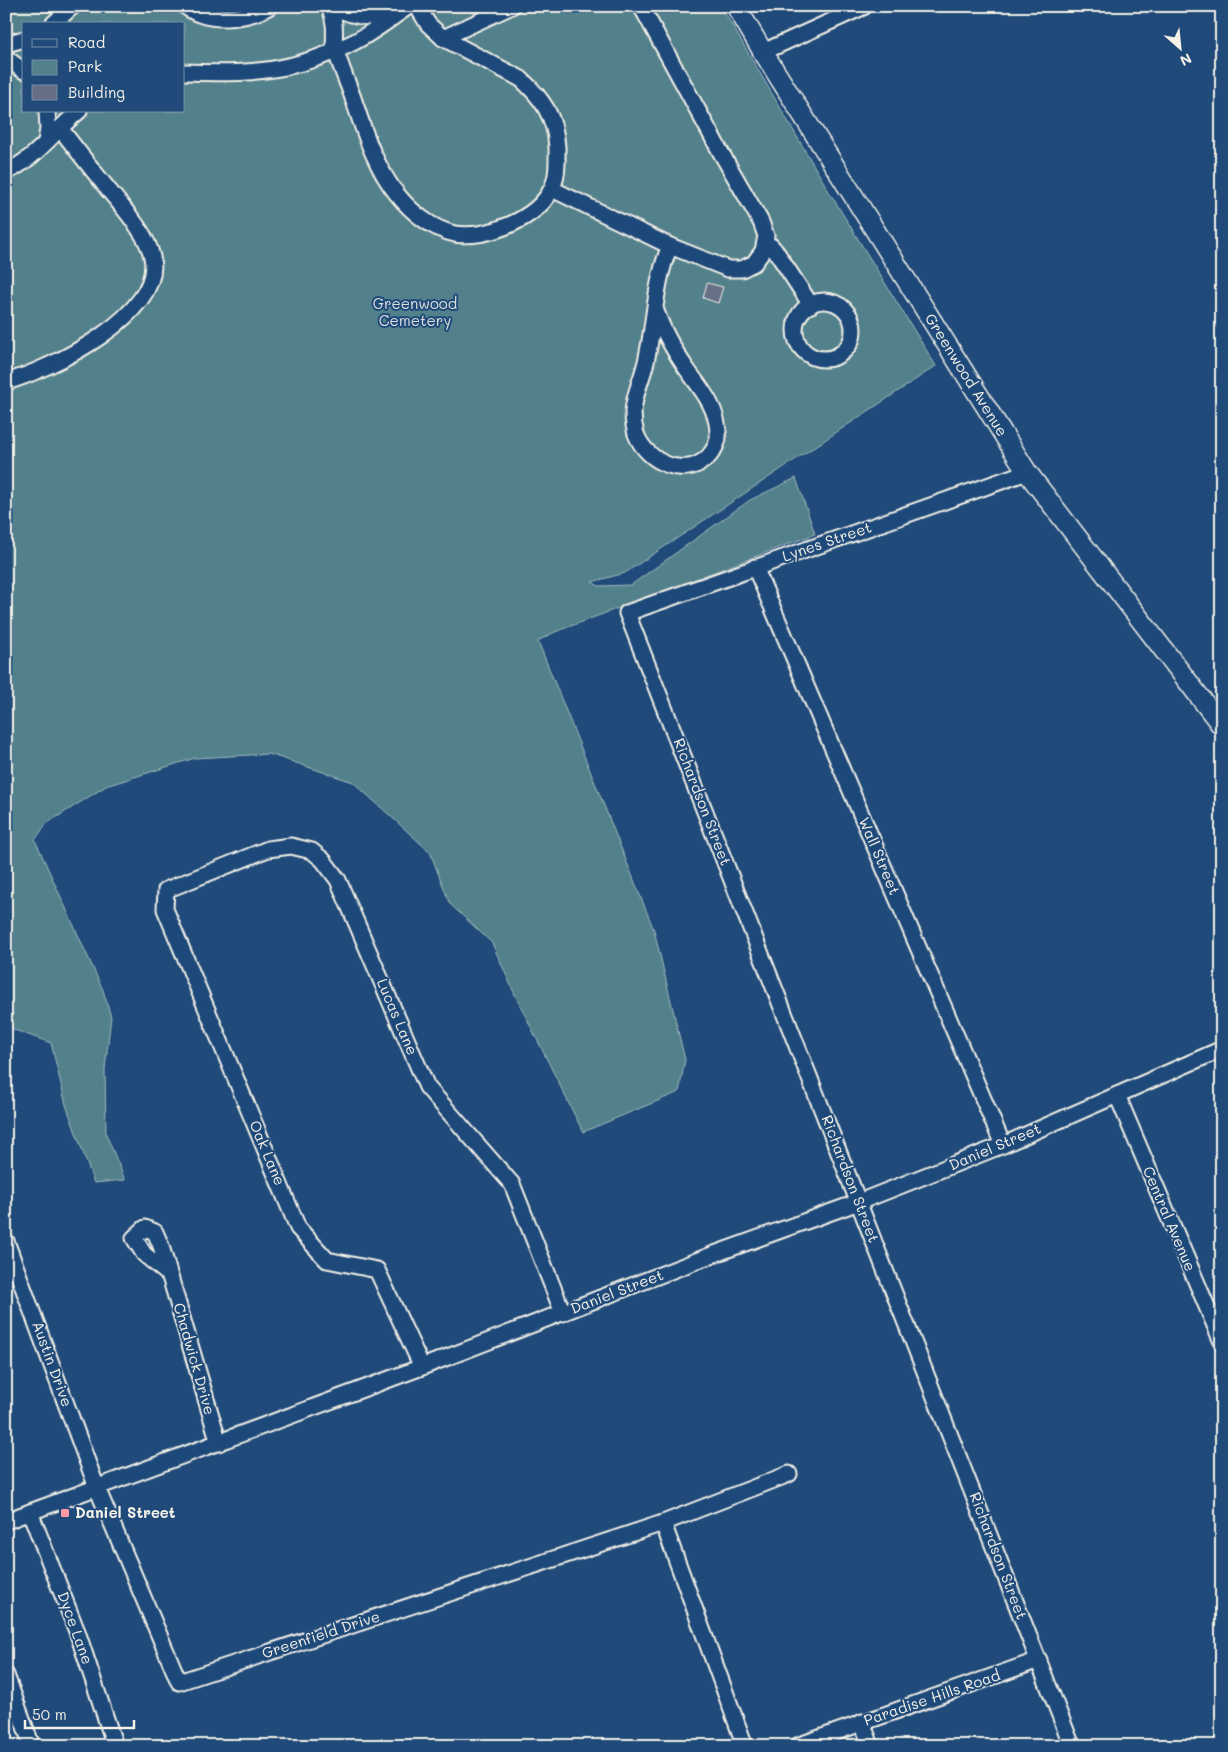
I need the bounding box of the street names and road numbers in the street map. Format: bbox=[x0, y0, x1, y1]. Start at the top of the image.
street label: Greenwood Avenue bbox=[921, 309, 1013, 440]
street label: Lynes Street bbox=[779, 516, 874, 566]
street label: Richardson Street bbox=[669, 735, 736, 868]
street label: Wall Street bbox=[855, 814, 905, 898]
street label: Lucas Lane bbox=[373, 975, 423, 1058]
street label: Richardson Street bbox=[817, 1112, 884, 1245]
street label: Oak Lane bbox=[245, 1117, 291, 1188]
street label: Daniel Street bbox=[946, 1118, 1044, 1174]
street label: Central Avenue bbox=[1139, 1163, 1201, 1274]
street label: Daniel Street bbox=[567, 1264, 666, 1318]
street label: Chadwick Drive bbox=[169, 1300, 220, 1417]
street label: Austin Drive bbox=[28, 1318, 78, 1409]
street label: Richardson Street bbox=[965, 1489, 1032, 1622]
street label: Dyce Lane bbox=[54, 1589, 98, 1667]
street label: Greenfield Drive bbox=[259, 1606, 382, 1663]
street label: Paradise Hills Road bbox=[861, 1664, 1003, 1730]

